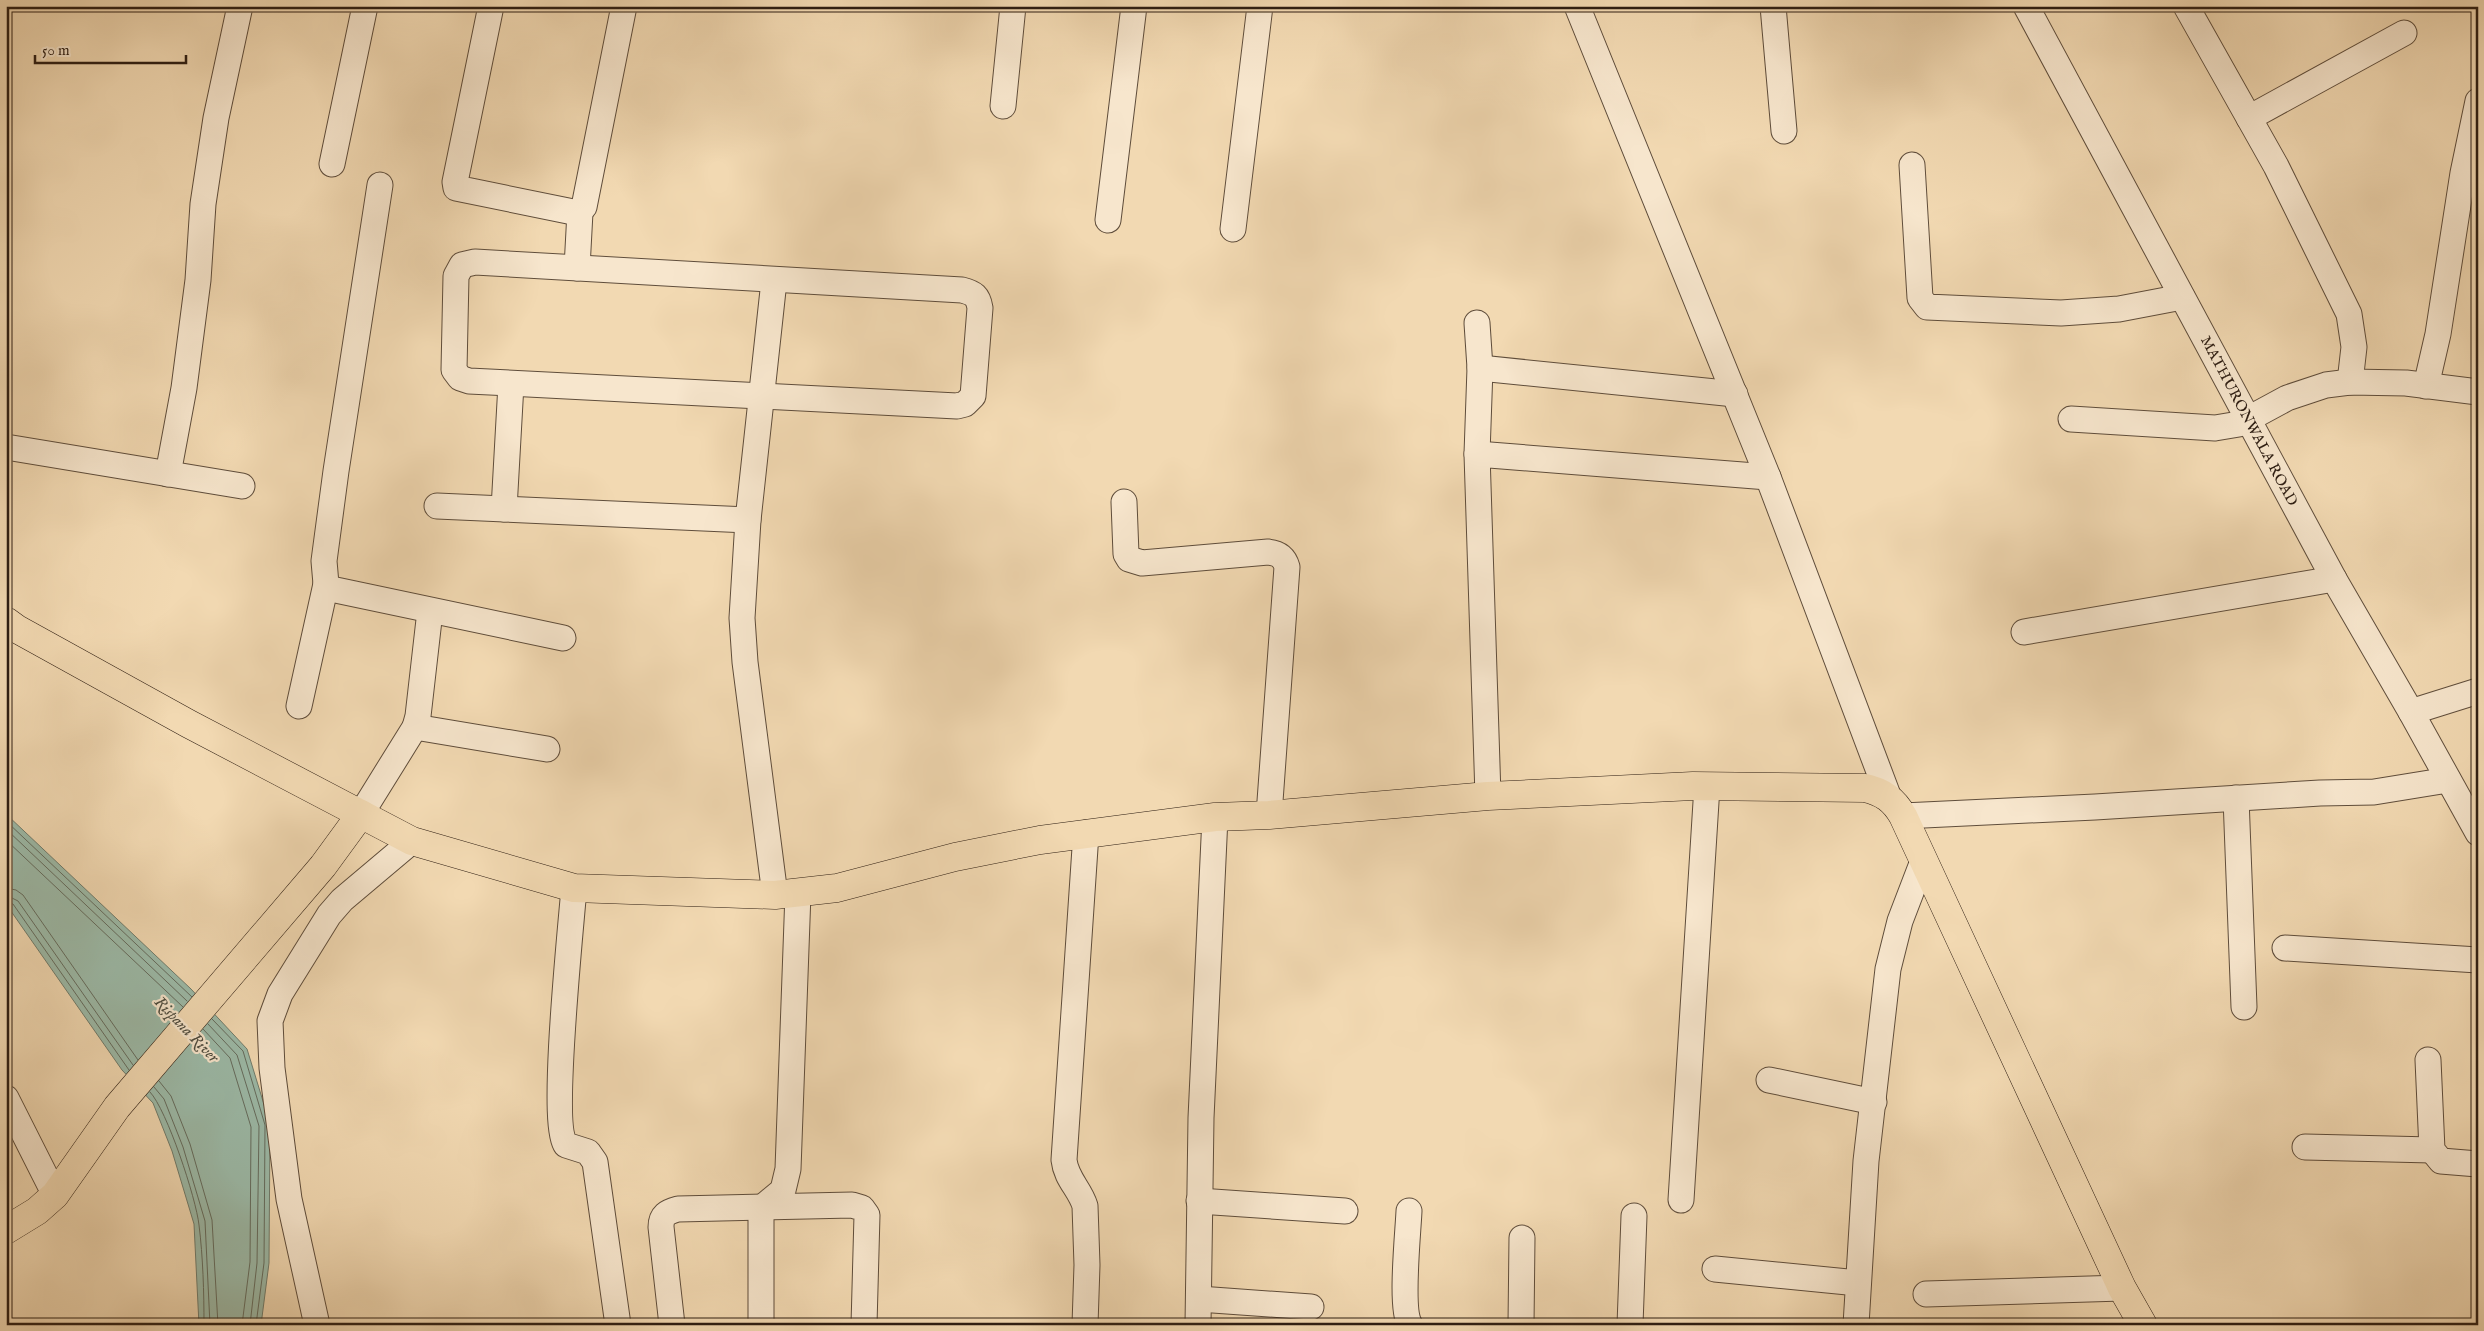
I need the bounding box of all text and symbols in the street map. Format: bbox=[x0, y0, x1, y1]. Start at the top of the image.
scale bar bbox=[35, 32, 186, 64]
text: 50 m bbox=[42, 41, 70, 60]
street label: MATHURONWALA ROAD bbox=[2196, 333, 2302, 509]
water label: Rispana River bbox=[149, 993, 224, 1068]

